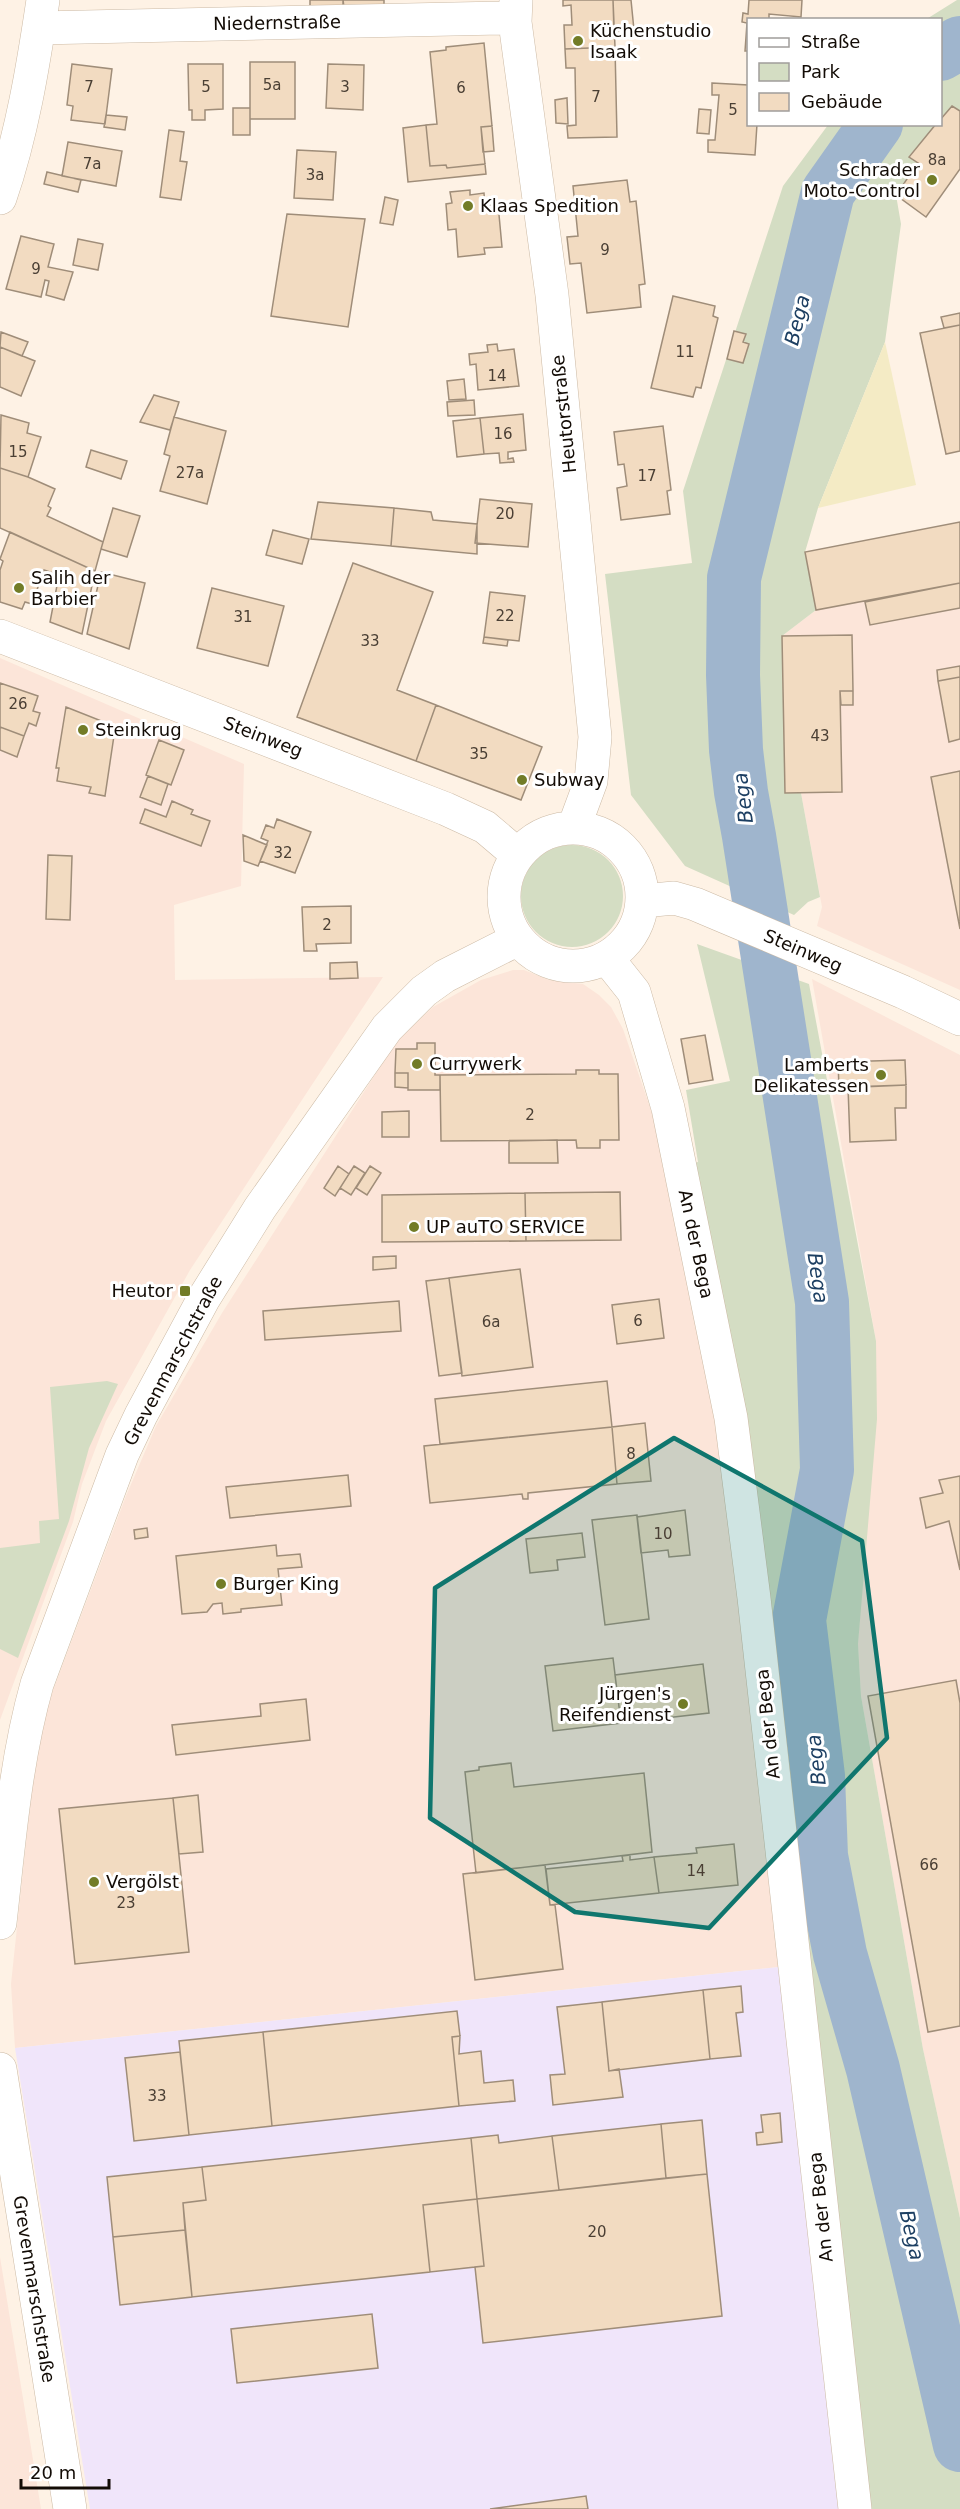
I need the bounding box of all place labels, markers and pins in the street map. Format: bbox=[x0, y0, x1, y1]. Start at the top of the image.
place label: Küchenstudio Isaak bbox=[590, 20, 711, 62]
marker: Küchenstudio Isaak bbox=[571, 34, 585, 48]
place label: Schrader Moto-Control bbox=[803, 159, 921, 201]
marker: Schrader Moto-Control bbox=[925, 173, 939, 187]
place label: Klaas Spedition bbox=[480, 195, 619, 216]
marker: Klaas Spedition bbox=[461, 199, 475, 213]
place label: Salih der Barbier bbox=[31, 567, 111, 609]
marker: Salih der Barbier bbox=[12, 581, 26, 595]
place label: Steinkrug bbox=[95, 719, 182, 740]
marker: Steinkrug bbox=[76, 723, 90, 737]
place label: Subway bbox=[534, 769, 605, 790]
marker: Subway bbox=[515, 773, 529, 787]
place label: Currywerk bbox=[429, 1053, 522, 1074]
place label: Lamberts Delikatessen bbox=[754, 1054, 869, 1096]
marker: Currywerk bbox=[410, 1057, 424, 1071]
marker: Lamberts Delikatessen bbox=[874, 1068, 888, 1082]
place label: UP auTO SERVICE bbox=[426, 1216, 585, 1237]
marker: UP auTO SERVICE bbox=[407, 1220, 421, 1234]
place label: Heutor bbox=[112, 1280, 174, 1301]
marker: Heutor bbox=[178, 1284, 192, 1298]
place label: Burger King bbox=[233, 1573, 339, 1594]
marker: Burger King bbox=[214, 1577, 228, 1591]
place label: Jürgen's Reifendienst bbox=[559, 1683, 671, 1725]
marker: Jürgen's Reifendienst bbox=[676, 1697, 690, 1711]
place label: Vergölst bbox=[106, 1871, 179, 1892]
marker: Vergölst bbox=[87, 1875, 101, 1889]

